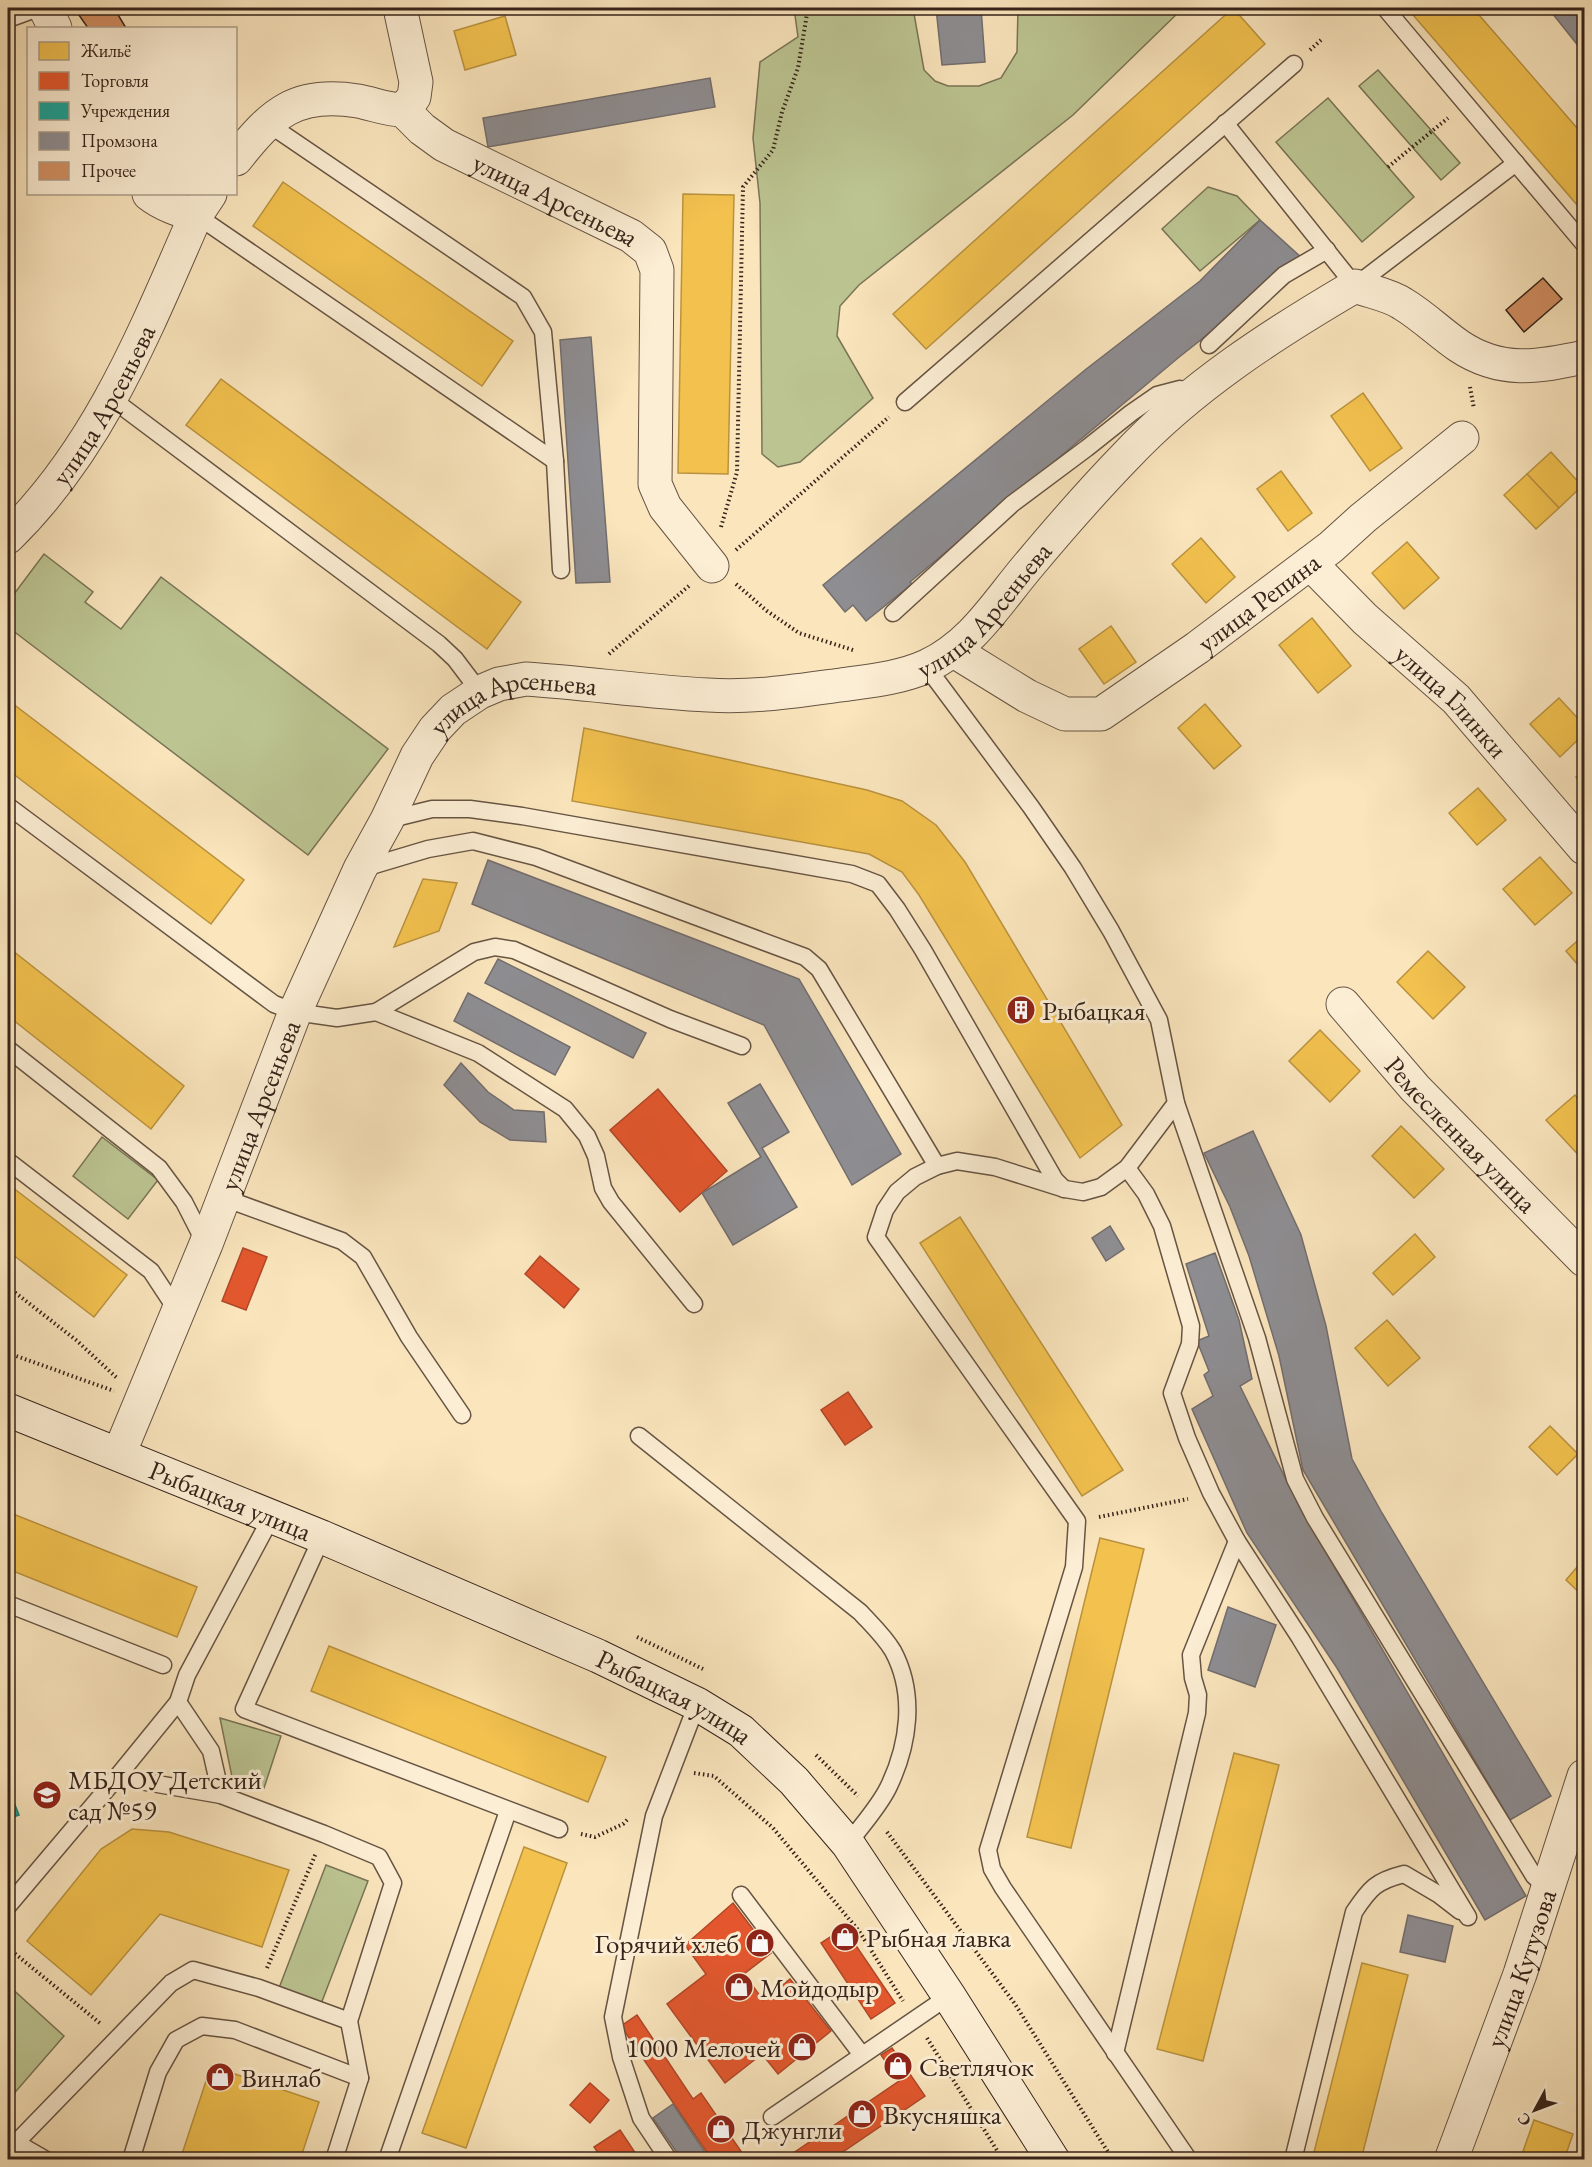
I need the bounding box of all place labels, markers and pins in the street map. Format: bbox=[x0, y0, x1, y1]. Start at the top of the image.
place label: Рыбацкая bbox=[1042, 993, 1146, 1028]
building icon: Рыбацкая bbox=[1005, 994, 1037, 1026]
place label: МБДОУ Детский сад №59 bbox=[68, 1762, 262, 1828]
school or university icon: МБДОУ Детский сад №59 bbox=[31, 1779, 63, 1811]
place label: Рыбная лавка bbox=[866, 1920, 1011, 1955]
shop icon: Рыбная лавка bbox=[829, 1921, 861, 1953]
place label: Горячий хлеб bbox=[595, 1926, 739, 1961]
shop icon: Горячий хлеб bbox=[744, 1927, 776, 1959]
place label: Мойдодыр bbox=[760, 1970, 879, 2005]
shop icon: Мойдодыр bbox=[723, 1971, 755, 2003]
place label: 1000 Мелочей bbox=[626, 2030, 781, 2065]
shop icon: 1000 Мелочей bbox=[786, 2031, 818, 2063]
place label: Светлячок bbox=[919, 2049, 1034, 2084]
shop icon: Светлячок bbox=[882, 2050, 914, 2082]
place label: Винлаб bbox=[241, 2060, 321, 2095]
shop icon: Винлаб bbox=[204, 2061, 236, 2093]
place label: Вкусняшка bbox=[883, 2097, 1002, 2132]
shop icon: Вкусняшка bbox=[846, 2098, 878, 2130]
place label: Джунгли bbox=[742, 2112, 842, 2147]
shop icon: Джунгли bbox=[705, 2113, 737, 2145]

